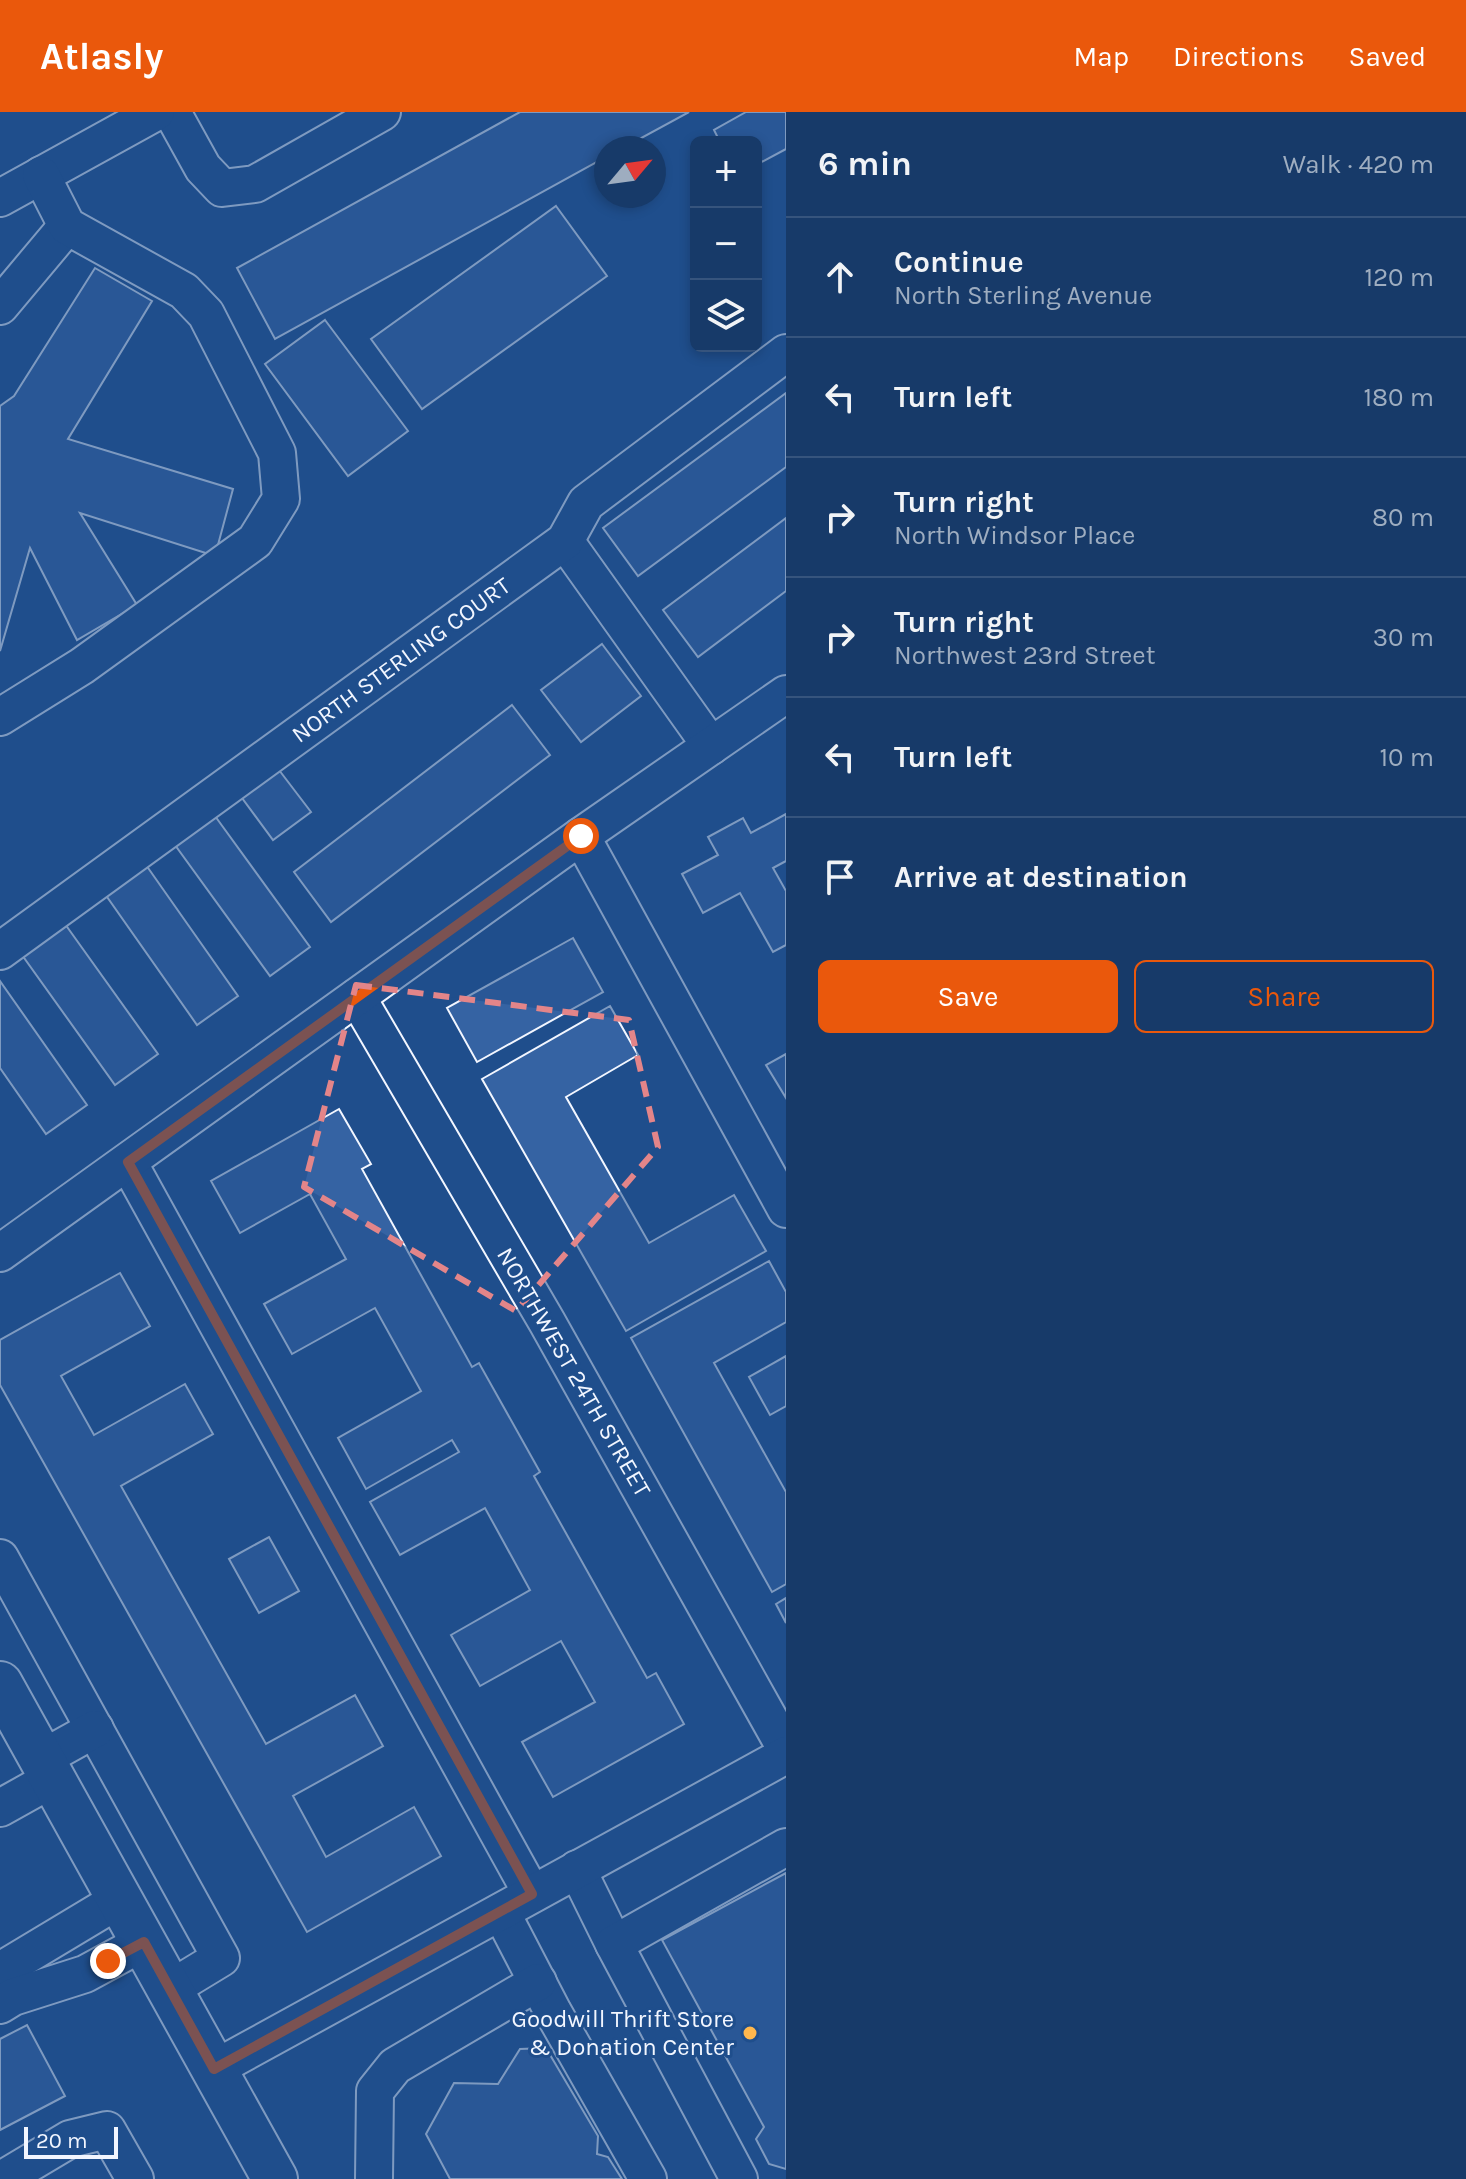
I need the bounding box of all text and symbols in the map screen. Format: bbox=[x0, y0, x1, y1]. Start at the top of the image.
text: Atlasly bbox=[40, 34, 163, 79]
text: Map bbox=[1074, 40, 1129, 73]
text: Directions bbox=[1173, 40, 1305, 73]
text: Saved bbox=[1349, 40, 1426, 73]
north arrow bbox=[594, 136, 666, 208]
map controls bbox=[690, 136, 762, 352]
button: + bbox=[690, 136, 762, 208]
text: 6 min bbox=[818, 144, 912, 184]
text: Walk · 420 m bbox=[1283, 149, 1434, 180]
button: − bbox=[690, 208, 762, 280]
text: Continue bbox=[894, 244, 1024, 280]
icon: ahead bbox=[818, 255, 862, 299]
text: 120 m bbox=[1364, 262, 1434, 293]
button: layers bbox=[690, 280, 762, 352]
text: North Sterling Avenue bbox=[894, 280, 1152, 311]
icon: left bbox=[818, 375, 862, 419]
text: Turn left bbox=[894, 379, 1012, 415]
text: 180 m bbox=[1364, 382, 1434, 413]
text: Turn right bbox=[894, 484, 1034, 520]
icon: right bbox=[818, 495, 862, 539]
text: 80 m bbox=[1372, 502, 1434, 533]
text: North Windsor Place bbox=[894, 520, 1135, 551]
street label: NORTH STERLING COURT bbox=[286, 571, 516, 749]
text: Turn right bbox=[894, 604, 1034, 640]
icon: right bbox=[818, 615, 862, 659]
text: 30 m bbox=[1373, 622, 1434, 653]
text: Northwest 23rd Street bbox=[894, 640, 1155, 671]
icon: left bbox=[818, 735, 862, 779]
text: Turn left bbox=[894, 739, 1012, 775]
text: 10 m bbox=[1379, 742, 1434, 773]
route start bbox=[563, 818, 599, 854]
icon: arrive bbox=[818, 855, 862, 899]
text: Arrive at destination bbox=[894, 859, 1188, 895]
button: Save bbox=[818, 960, 1118, 1033]
button: Share bbox=[1134, 960, 1434, 1033]
street label: NORTHWEST 24TH STREET bbox=[491, 1242, 657, 1502]
route end bbox=[90, 1943, 126, 1979]
place label: Goodwill Thrift Store & Donation Center bbox=[511, 2005, 734, 2061]
marker: Goodwill Thrift Store & Donation Center bbox=[741, 2024, 759, 2042]
scale bar bbox=[24, 2123, 118, 2159]
text: 20 m bbox=[36, 2128, 88, 2154]

